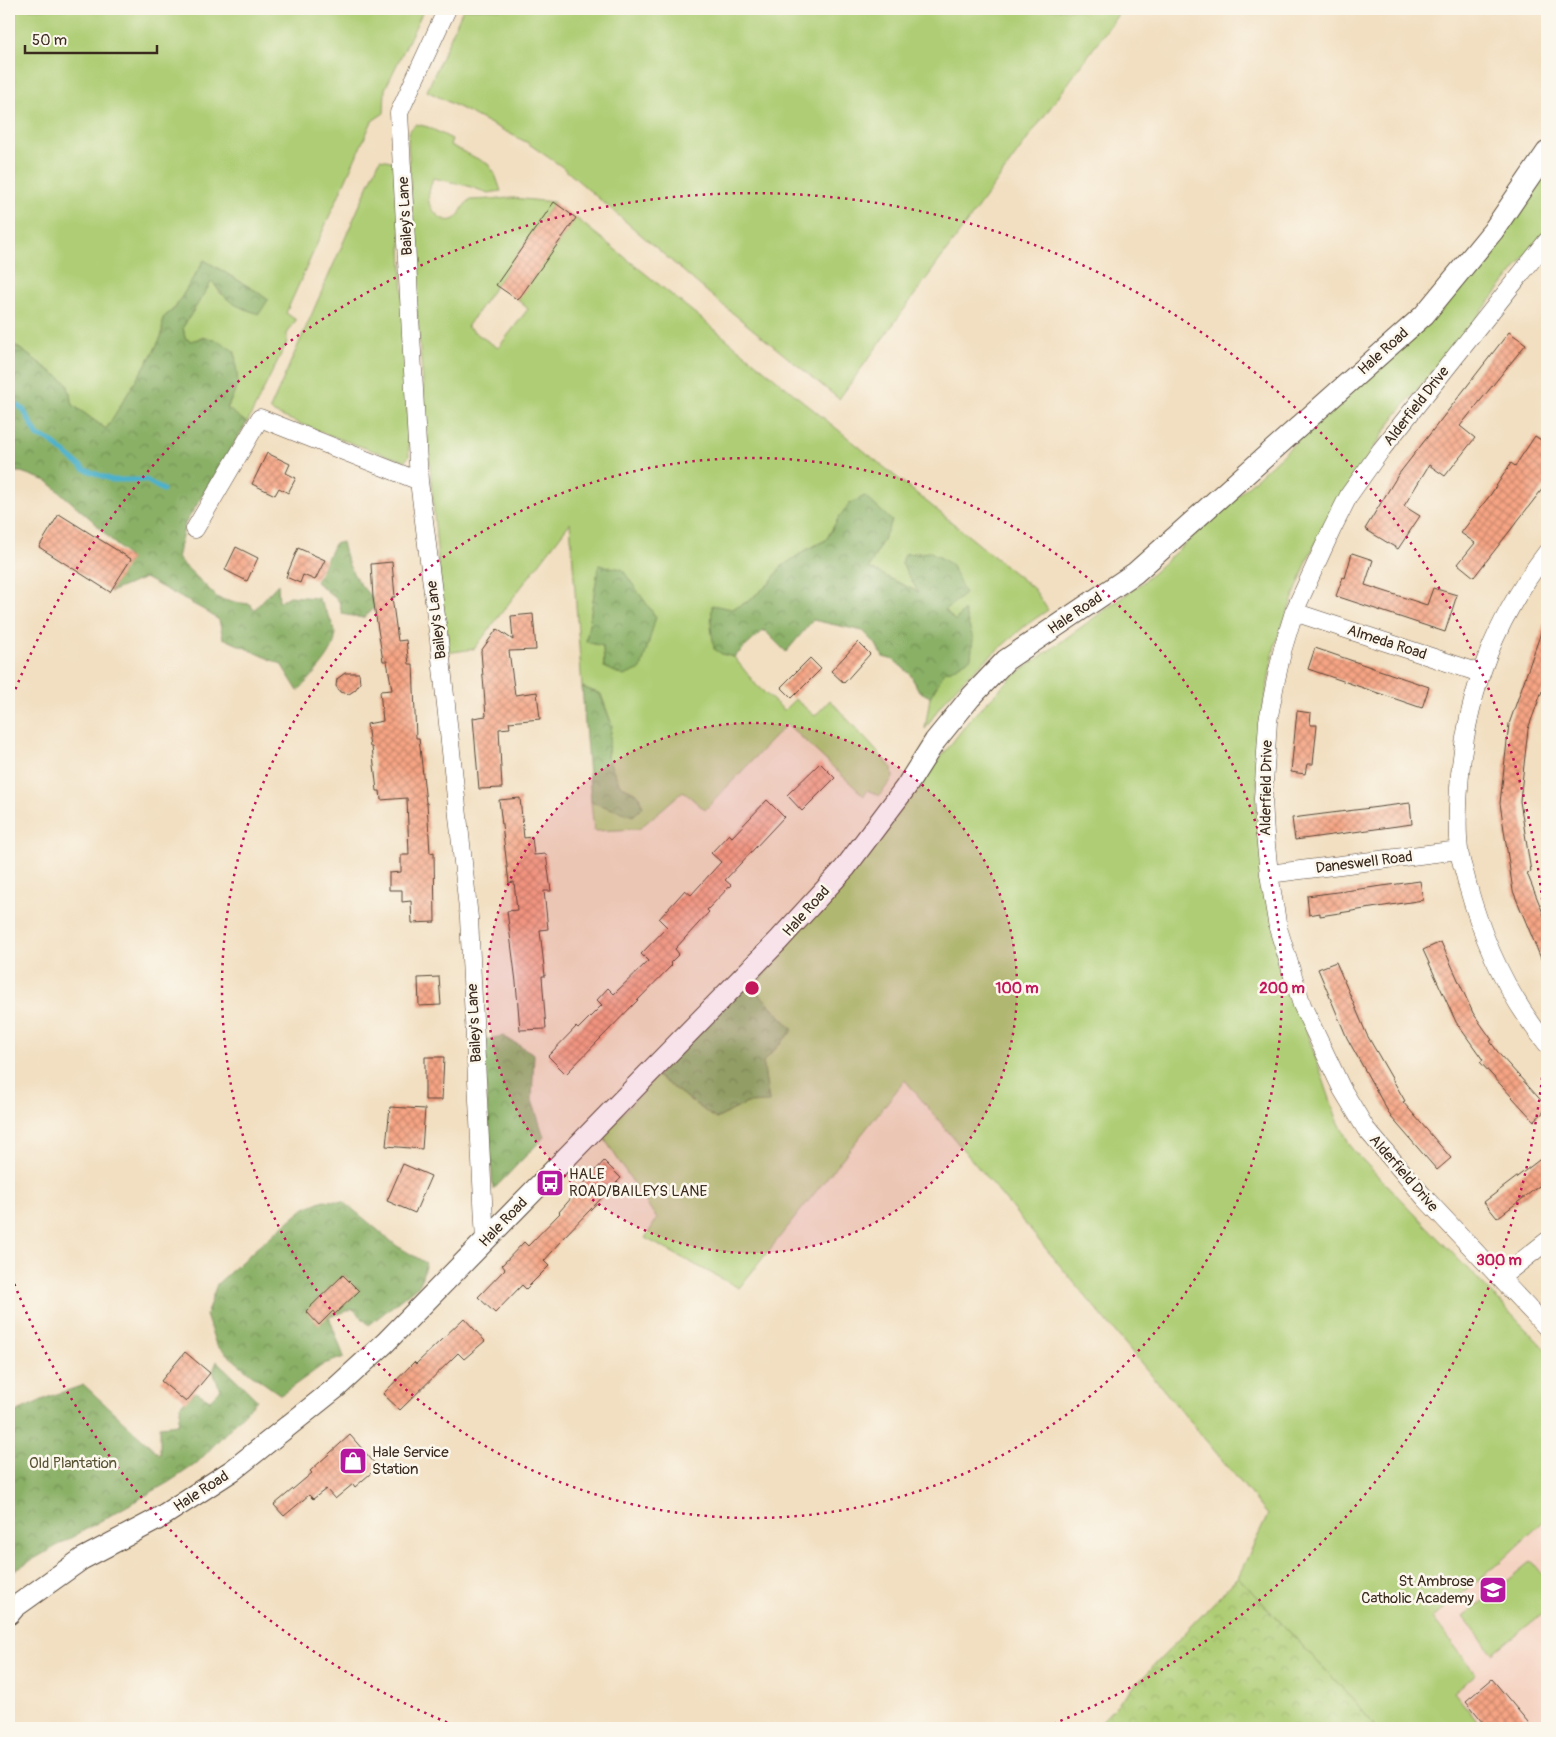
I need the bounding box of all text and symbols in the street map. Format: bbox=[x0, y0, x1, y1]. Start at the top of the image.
scale bar bbox=[25, 22, 158, 54]
text: 50 m bbox=[32, 31, 67, 50]
street label: Bailey's Lane bbox=[394, 175, 417, 256]
street label: Hale Road bbox=[1354, 324, 1413, 379]
street label: Alderfield Drive bbox=[1379, 362, 1454, 450]
street label: Bailey's Lane bbox=[422, 579, 451, 660]
street label: Hale Road bbox=[1044, 588, 1106, 639]
street label: Almeda Road bbox=[1345, 621, 1429, 664]
street label: Alderfield Drive bbox=[1256, 739, 1277, 836]
street label: Daneswell Road bbox=[1315, 847, 1414, 878]
street label: Hale Road bbox=[779, 882, 834, 941]
centre of rings bbox=[743, 979, 761, 997]
text: 100 m bbox=[996, 979, 1038, 998]
text: 200 m bbox=[1259, 979, 1305, 998]
street label: Bailey's Lane bbox=[463, 982, 486, 1063]
street label: Alderfield Drive bbox=[1365, 1131, 1443, 1216]
place label: HALE ROAD/BAILEYS LANE bbox=[569, 1165, 708, 1201]
bus stop icon: HALE ROAD/BAILEYS LANE bbox=[535, 1168, 565, 1198]
street label: Hale Road bbox=[475, 1194, 532, 1251]
text: 300 m bbox=[1476, 1251, 1522, 1270]
place label: Hale Service Station bbox=[372, 1443, 449, 1479]
shop icon: Hale Service Station bbox=[338, 1446, 368, 1476]
park label: Old Plantation bbox=[29, 1454, 117, 1473]
street label: Hale Road bbox=[170, 1467, 232, 1516]
place label: St Ambrose Catholic Academy bbox=[1361, 1572, 1475, 1608]
school or university icon: St Ambrose Catholic Academy bbox=[1478, 1575, 1508, 1605]

